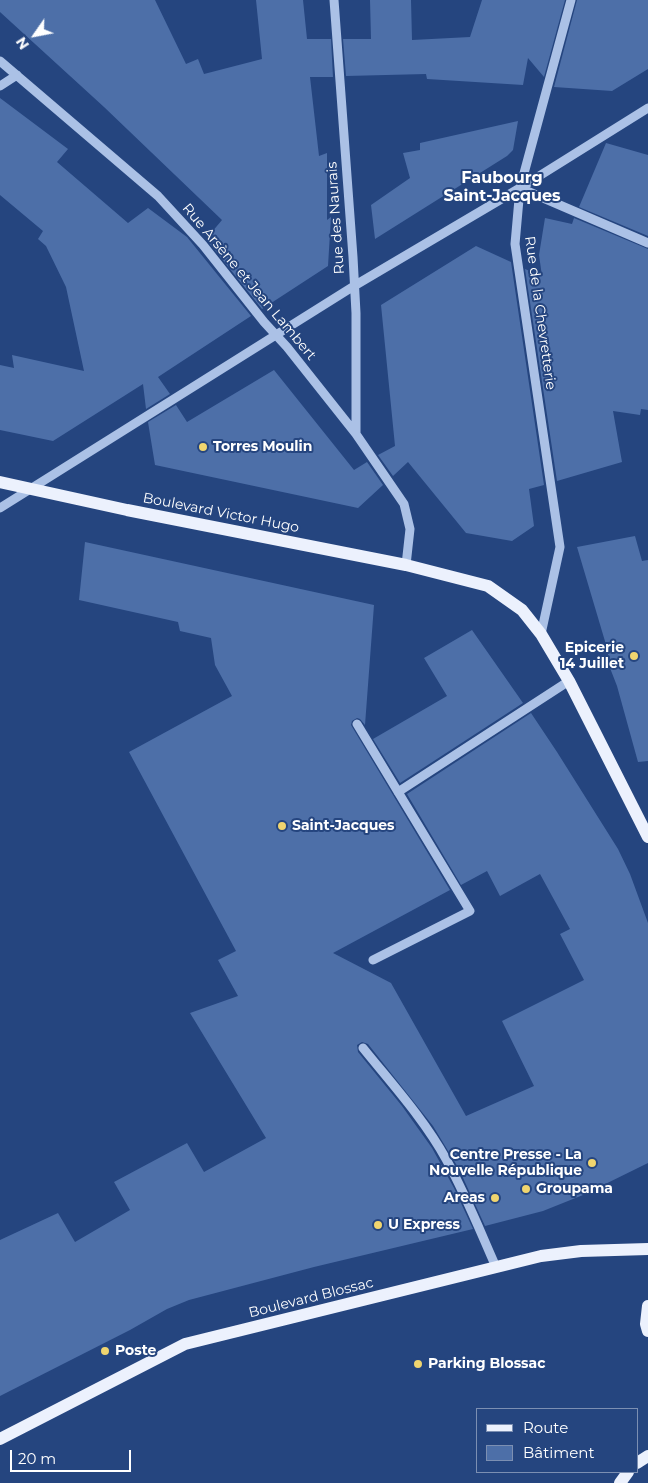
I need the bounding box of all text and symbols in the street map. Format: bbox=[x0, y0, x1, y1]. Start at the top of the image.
north arrow bbox=[10, 10, 60, 60]
text: N bbox=[12, 34, 33, 53]
street label: Rue des Naurais bbox=[324, 161, 348, 275]
district label: Faubourg Saint-Jacques bbox=[443, 168, 561, 206]
street label: Rue Arsène et Jean Lambert bbox=[178, 200, 320, 364]
street label: Rue de la Chevretterie bbox=[521, 235, 559, 391]
place label: Torres Moulin bbox=[213, 439, 312, 455]
marker: Torres Moulin bbox=[197, 441, 209, 453]
street label: Boulevard Victor Hugo bbox=[141, 490, 301, 536]
place label: Epicerie 14 Juillet bbox=[560, 640, 624, 672]
marker: Epicerie 14 Juillet bbox=[628, 650, 640, 662]
place label: Saint-Jacques bbox=[292, 818, 395, 834]
marker: Saint-Jacques bbox=[276, 820, 288, 832]
place label: Centre Presse - La Nouvelle République bbox=[429, 1147, 582, 1180]
marker: Centre Presse - La Nouvelle République bbox=[586, 1157, 598, 1169]
place label: Groupama bbox=[536, 1181, 613, 1197]
marker: Groupama bbox=[520, 1183, 532, 1195]
place label: Areas bbox=[444, 1190, 485, 1206]
marker: Areas bbox=[489, 1192, 501, 1204]
place label: U Express bbox=[388, 1217, 460, 1233]
marker: U Express bbox=[372, 1219, 384, 1231]
street label: Boulevard Blossac bbox=[247, 1274, 375, 1322]
place label: Poste bbox=[115, 1343, 156, 1359]
marker: Poste bbox=[99, 1345, 111, 1357]
place label: Parking Blossac bbox=[428, 1356, 545, 1372]
marker: Parking Blossac bbox=[412, 1358, 424, 1370]
legend bbox=[476, 1408, 638, 1473]
text: Route bbox=[523, 1418, 568, 1437]
scale bar bbox=[12, 1440, 134, 1472]
text: Bâtiment bbox=[523, 1443, 595, 1462]
text: 20 m bbox=[18, 1449, 56, 1468]

